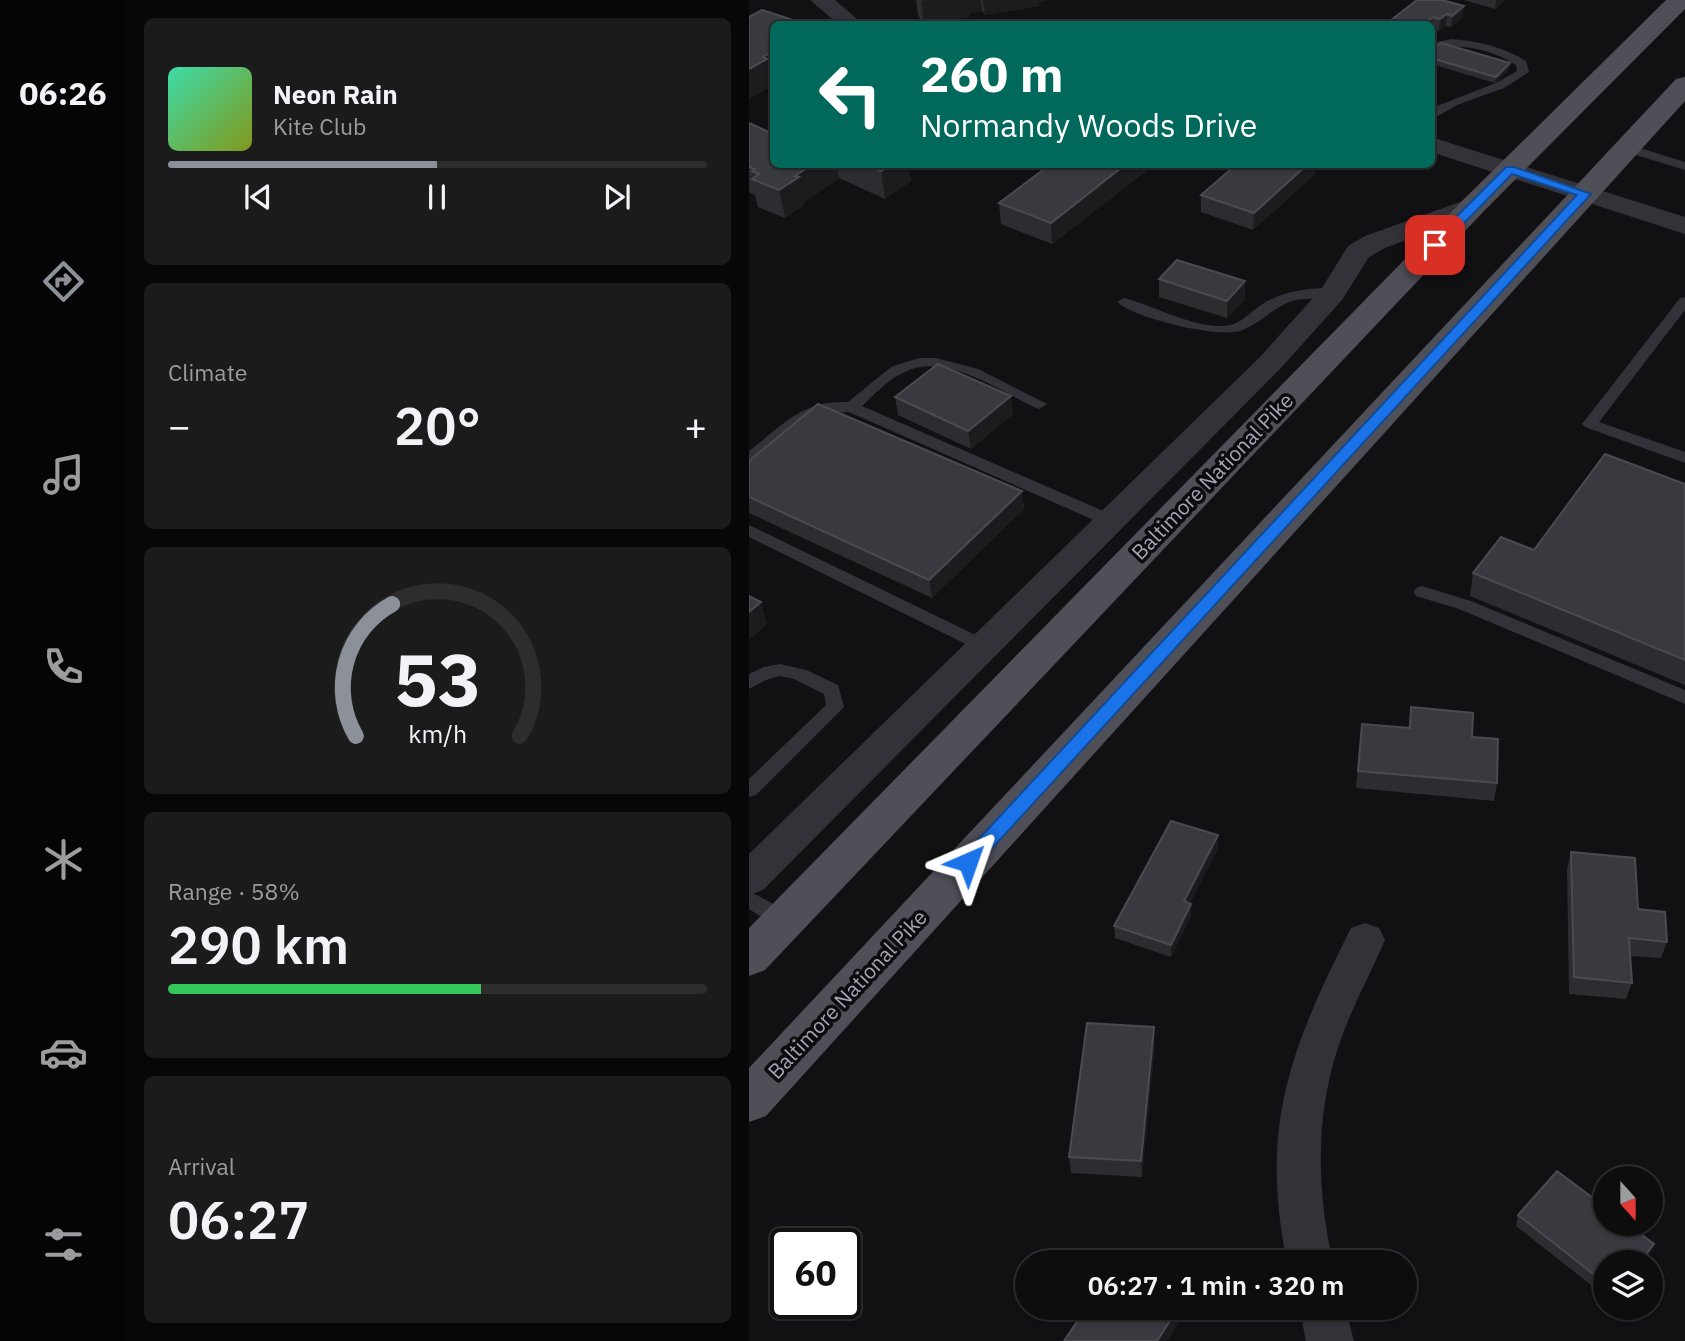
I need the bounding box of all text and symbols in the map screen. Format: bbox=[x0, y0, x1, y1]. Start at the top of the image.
text: 260 m bbox=[920, 42, 1064, 105]
icon: left bbox=[805, 49, 896, 140]
text: 06:26 bbox=[19, 72, 107, 114]
text: Neon Rain bbox=[273, 77, 398, 111]
text: Normandy Woods Drive bbox=[920, 104, 1257, 146]
text: Kite Club bbox=[273, 111, 366, 141]
icon: previous bbox=[239, 178, 277, 216]
icon: pause bbox=[418, 178, 456, 216]
icon: next bbox=[598, 178, 636, 216]
pin bbox=[1405, 215, 1465, 275]
icon: arrive bbox=[1416, 226, 1454, 264]
icon: directions bbox=[39, 257, 88, 306]
text: Climate bbox=[168, 357, 247, 387]
street label: Baltimore National Pike bbox=[1125, 386, 1299, 566]
text: 20° bbox=[394, 392, 481, 459]
text: − bbox=[168, 401, 191, 450]
text: + bbox=[684, 401, 707, 450]
icon: music bbox=[39, 450, 88, 499]
text: 53 bbox=[394, 632, 481, 727]
icon: phone bbox=[39, 642, 88, 691]
text: km/h bbox=[408, 717, 467, 750]
position arrow bbox=[931, 825, 1005, 899]
icon: climate bbox=[39, 835, 88, 884]
text: Range · 58% bbox=[168, 876, 300, 906]
street label: Baltimore National Pike bbox=[761, 903, 933, 1085]
text: 290 km bbox=[168, 911, 349, 978]
icon: car bbox=[39, 1028, 88, 1077]
text: Arrival bbox=[168, 1151, 235, 1181]
north arrow bbox=[1593, 1166, 1663, 1236]
map controls bbox=[1593, 1166, 1663, 1320]
text: 06:27 bbox=[168, 1186, 309, 1253]
icon: filters bbox=[39, 1220, 88, 1269]
speed limit sign: 60 bbox=[770, 1228, 861, 1319]
button: layers bbox=[1593, 1250, 1663, 1320]
text: 06:27 · 1 min · 320 m bbox=[1088, 1268, 1344, 1302]

